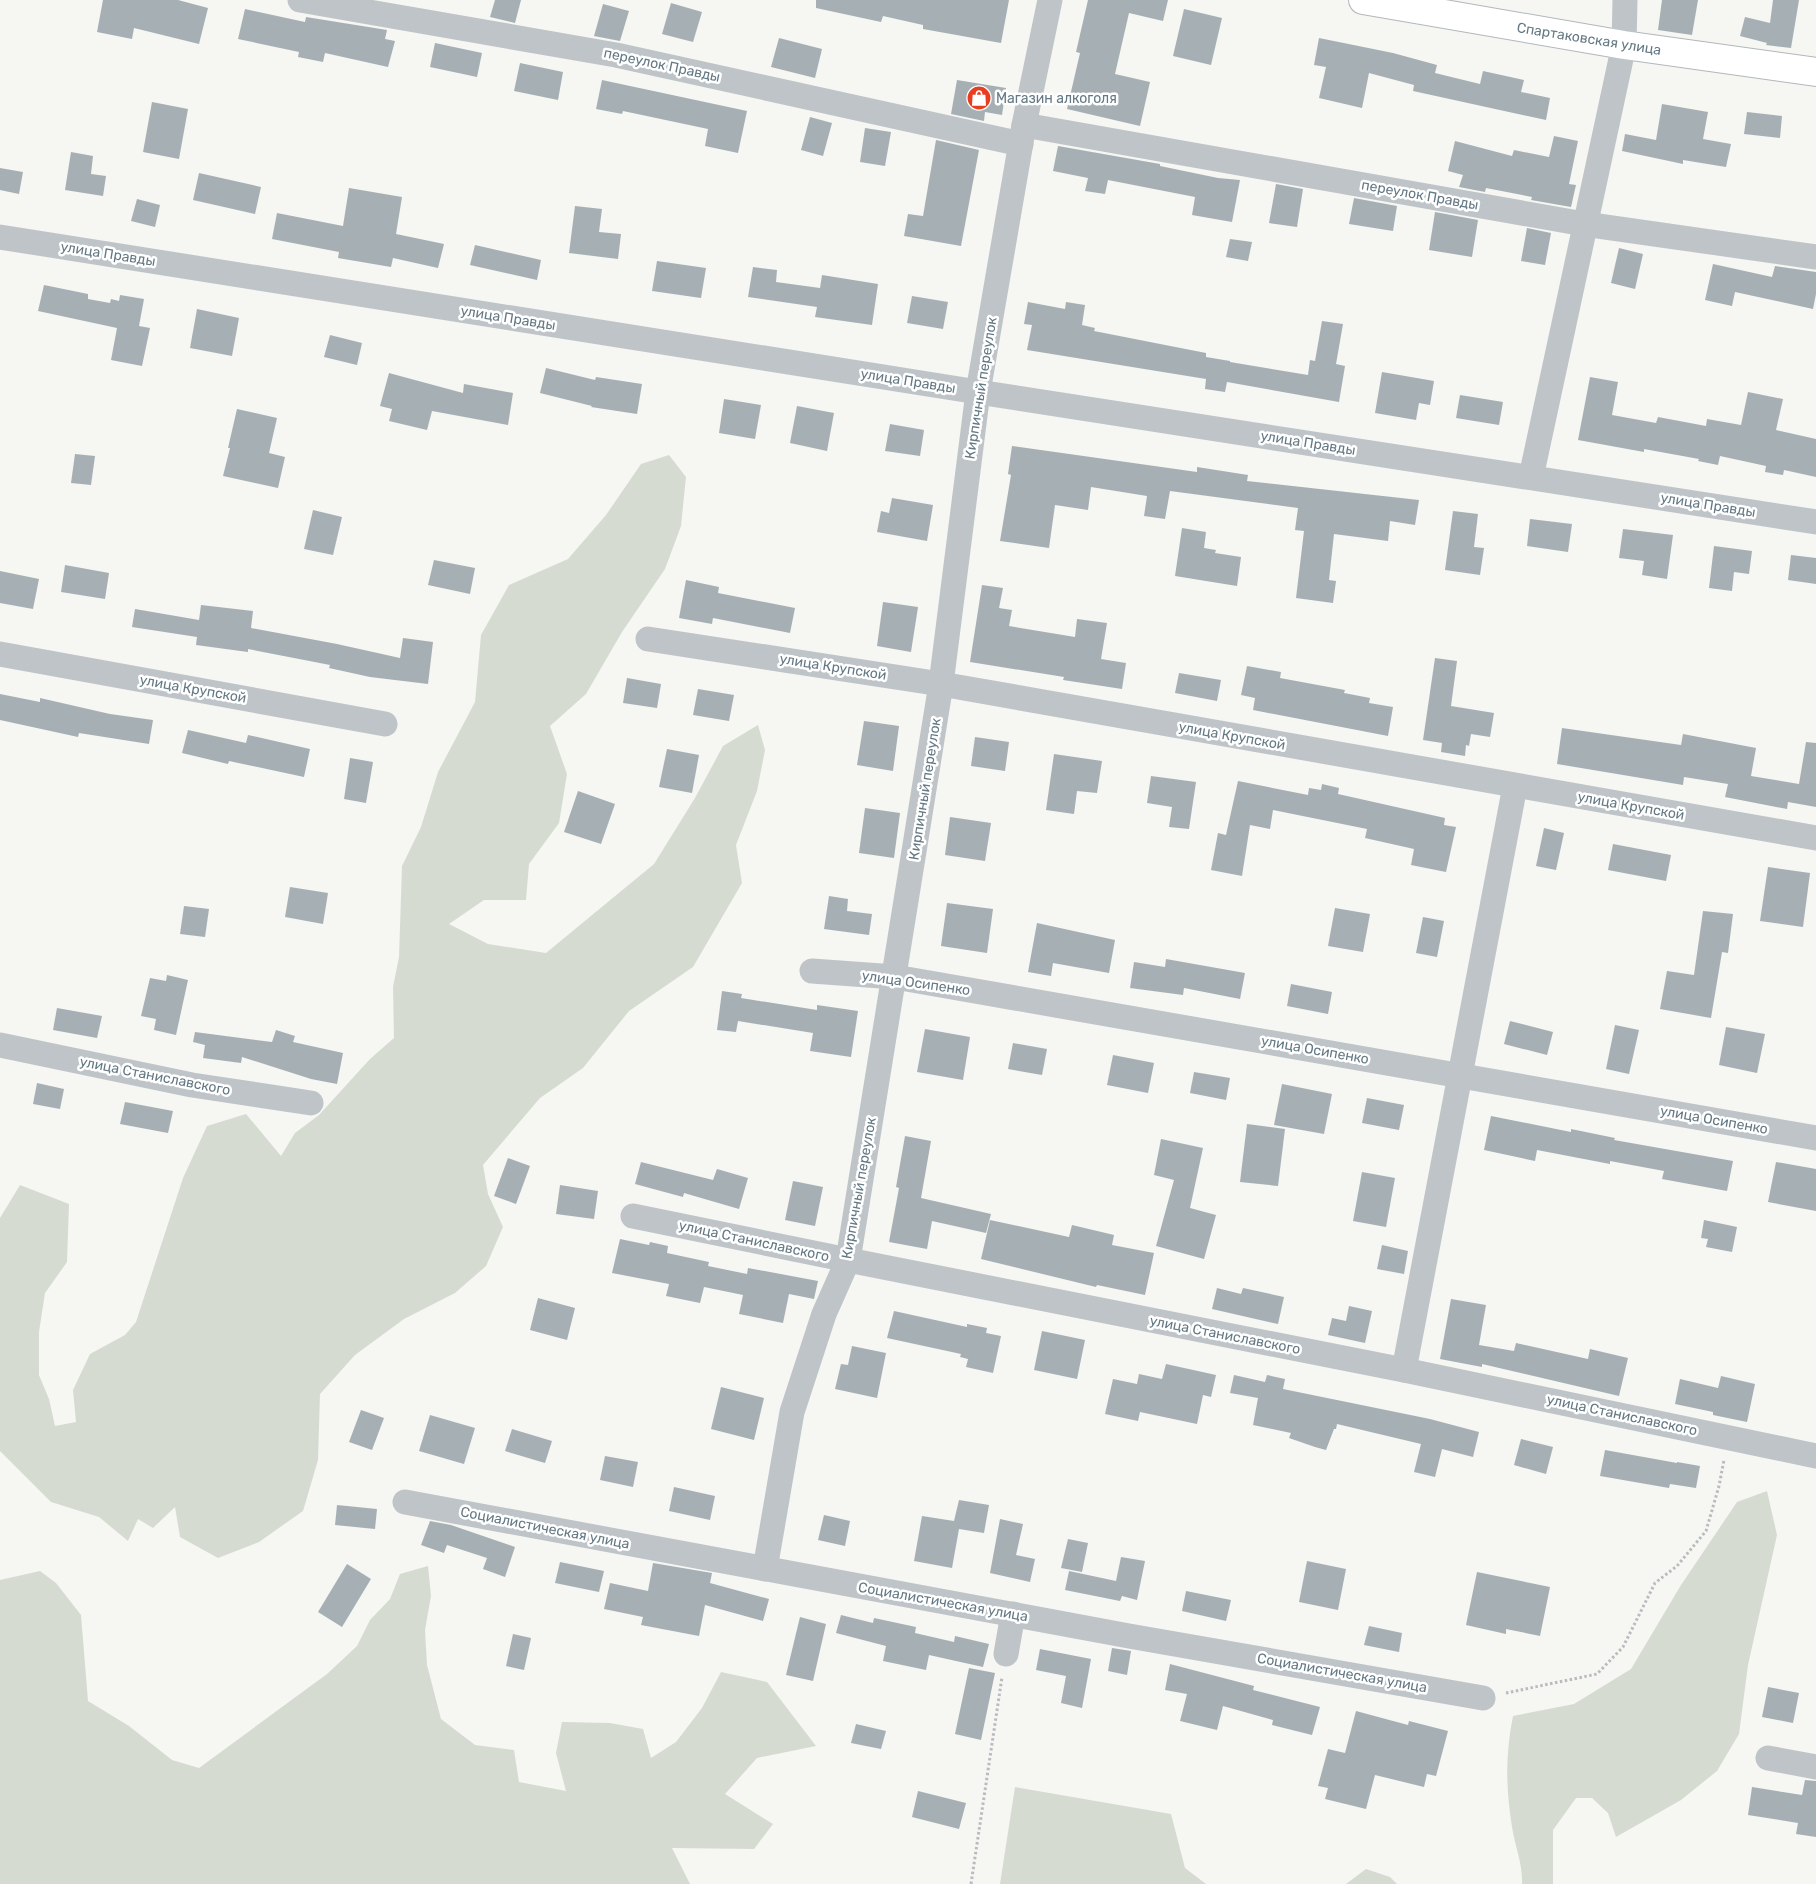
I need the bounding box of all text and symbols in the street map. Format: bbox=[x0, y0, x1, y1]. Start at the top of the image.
street label: Спартаковская улица bbox=[1516, 19, 1662, 59]
street label: переулок Правды bbox=[602, 44, 722, 86]
shop icon: Магазин алкоголя bbox=[966, 85, 992, 111]
place label: Магазин алкоголя bbox=[996, 90, 1117, 107]
street label: переулок Правды bbox=[1360, 176, 1480, 214]
street label: улица Правды bbox=[59, 238, 157, 270]
street label: улица Правды bbox=[459, 302, 557, 334]
street label: Кирпичный переулок bbox=[961, 315, 1001, 460]
street label: улица Правды bbox=[859, 365, 957, 397]
street label: улица Правды bbox=[1259, 427, 1357, 459]
street label: улица Правды bbox=[1659, 489, 1757, 521]
street label: улица Крупской bbox=[778, 650, 888, 684]
street label: улица Крупской bbox=[138, 671, 248, 707]
street label: Кирпичный переулок bbox=[905, 716, 945, 861]
street label: улица Крупской bbox=[1177, 718, 1287, 754]
street label: улица Крупской bbox=[1576, 788, 1686, 824]
street label: улица Осипенко bbox=[861, 967, 971, 999]
street label: улица Осипенко bbox=[1260, 1032, 1370, 1068]
street label: улица Станиславского bbox=[78, 1053, 232, 1099]
street label: улица Осипенко bbox=[1659, 1102, 1769, 1138]
street label: Кирпичный переулок bbox=[838, 1115, 880, 1260]
street label: улица Станиславского bbox=[677, 1217, 831, 1265]
street label: улица Станиславского bbox=[1148, 1312, 1302, 1358]
street label: улица Станиславского bbox=[1545, 1391, 1699, 1439]
street label: Социалистическая улица bbox=[459, 1503, 631, 1553]
street label: Социалистическая улица bbox=[857, 1579, 1029, 1625]
street label: Социалистическая улица bbox=[1256, 1650, 1428, 1696]

